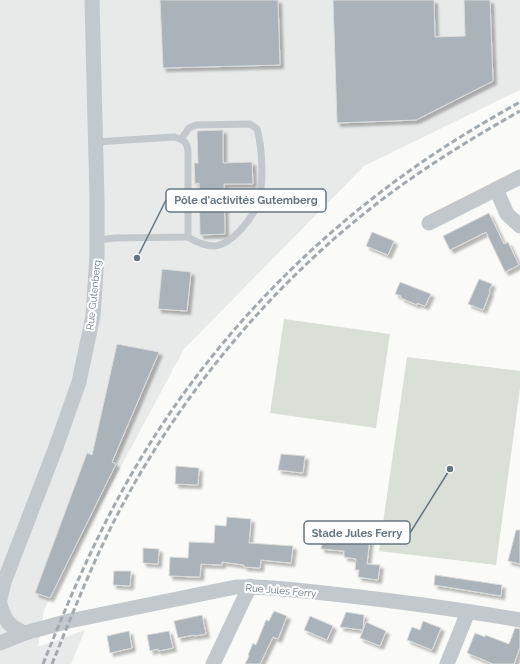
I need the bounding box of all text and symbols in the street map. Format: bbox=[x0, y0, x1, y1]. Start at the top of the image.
callout: Pôle d'activités Gutemberg bbox=[166, 189, 326, 212]
text: Pôle d'activités Gutemberg bbox=[174, 194, 318, 207]
street label: Rue Gutenberg bbox=[84, 259, 103, 331]
callout: Stade Jules Ferry bbox=[304, 521, 410, 544]
text: Stade Jules Ferry bbox=[312, 527, 402, 540]
street label: Rue Jules Ferry bbox=[245, 582, 317, 599]

